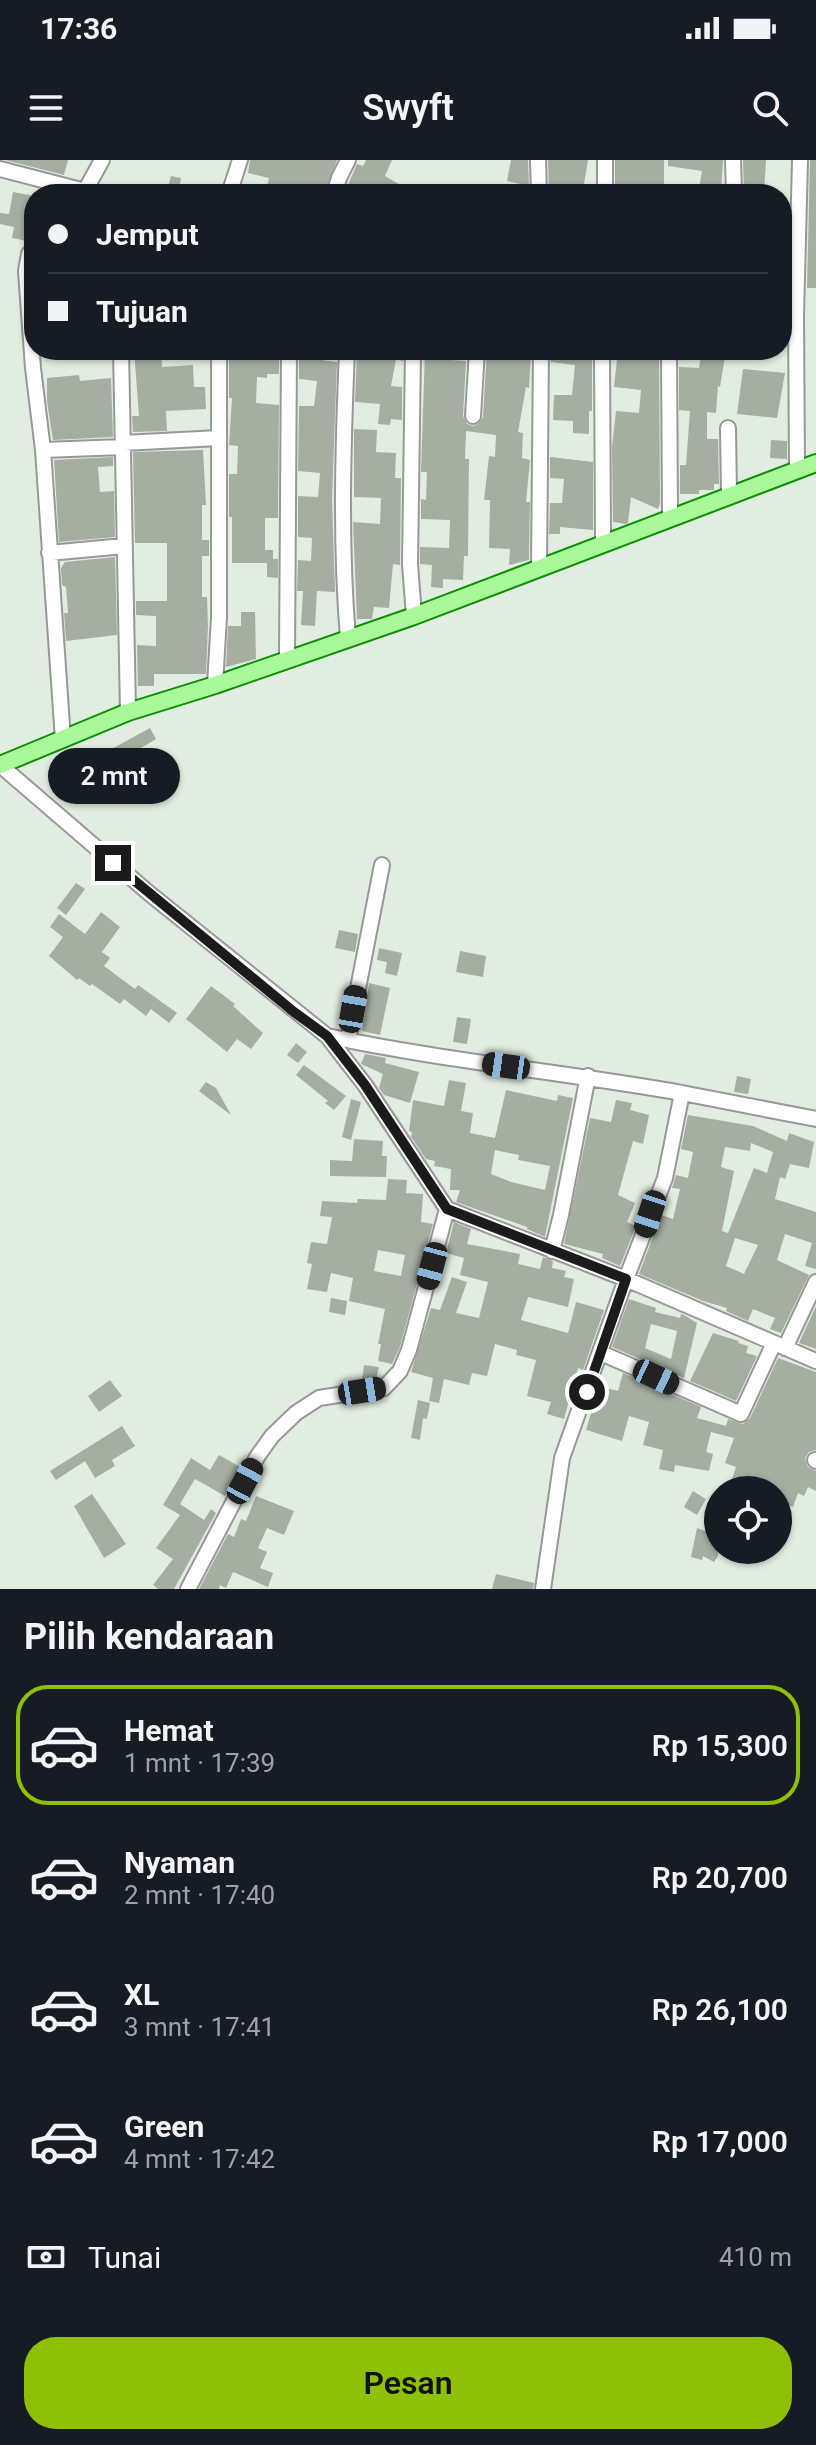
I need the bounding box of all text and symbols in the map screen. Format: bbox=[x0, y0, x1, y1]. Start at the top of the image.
text: 17:36 bbox=[40, 11, 117, 46]
icon: menu bbox=[24, 86, 68, 130]
icon: search bbox=[748, 86, 792, 130]
text: Swyft bbox=[362, 87, 454, 129]
text: Jemput bbox=[96, 217, 199, 252]
text: Tujuan bbox=[96, 294, 188, 329]
callout: 2 mnt bbox=[47, 747, 179, 803]
text: 2 mnt bbox=[80, 761, 148, 791]
route end bbox=[95, 845, 131, 881]
car bbox=[337, 983, 369, 1035]
car bbox=[481, 1051, 531, 1081]
car bbox=[631, 1187, 669, 1241]
car bbox=[414, 1240, 450, 1292]
car bbox=[629, 1356, 683, 1398]
route start bbox=[569, 1374, 605, 1410]
car bbox=[336, 1375, 388, 1407]
car bbox=[223, 1454, 267, 1508]
map controls bbox=[704, 1476, 792, 1564]
button: locate bbox=[704, 1476, 792, 1564]
text: Pilih kendaraan bbox=[24, 1616, 274, 1658]
icon: car bbox=[28, 1709, 100, 1781]
text: Hemat bbox=[124, 1713, 214, 1748]
text: Rp 15,300 bbox=[652, 1728, 788, 1763]
text: 1 mnt · 17:39 bbox=[124, 1748, 275, 1778]
icon: car bbox=[28, 1841, 100, 1913]
text: Nyaman bbox=[124, 1845, 235, 1880]
text: Rp 20,700 bbox=[652, 1860, 788, 1895]
text: 2 mnt · 17:40 bbox=[124, 1880, 275, 1910]
icon: car bbox=[28, 1973, 100, 2045]
text: XL bbox=[124, 1977, 159, 2012]
text: Rp 26,100 bbox=[652, 1992, 788, 2027]
text: 3 mnt · 17:41 bbox=[124, 2012, 275, 2042]
icon: car bbox=[28, 2105, 100, 2177]
text: Green bbox=[124, 2109, 204, 2144]
text: Rp 17,000 bbox=[652, 2124, 788, 2159]
text: 4 mnt · 17:42 bbox=[124, 2144, 275, 2174]
icon: cash bbox=[24, 2235, 68, 2279]
text: Tunai bbox=[88, 2240, 161, 2275]
text: 410 m bbox=[719, 2242, 792, 2272]
button: Pesan bbox=[24, 2337, 792, 2429]

